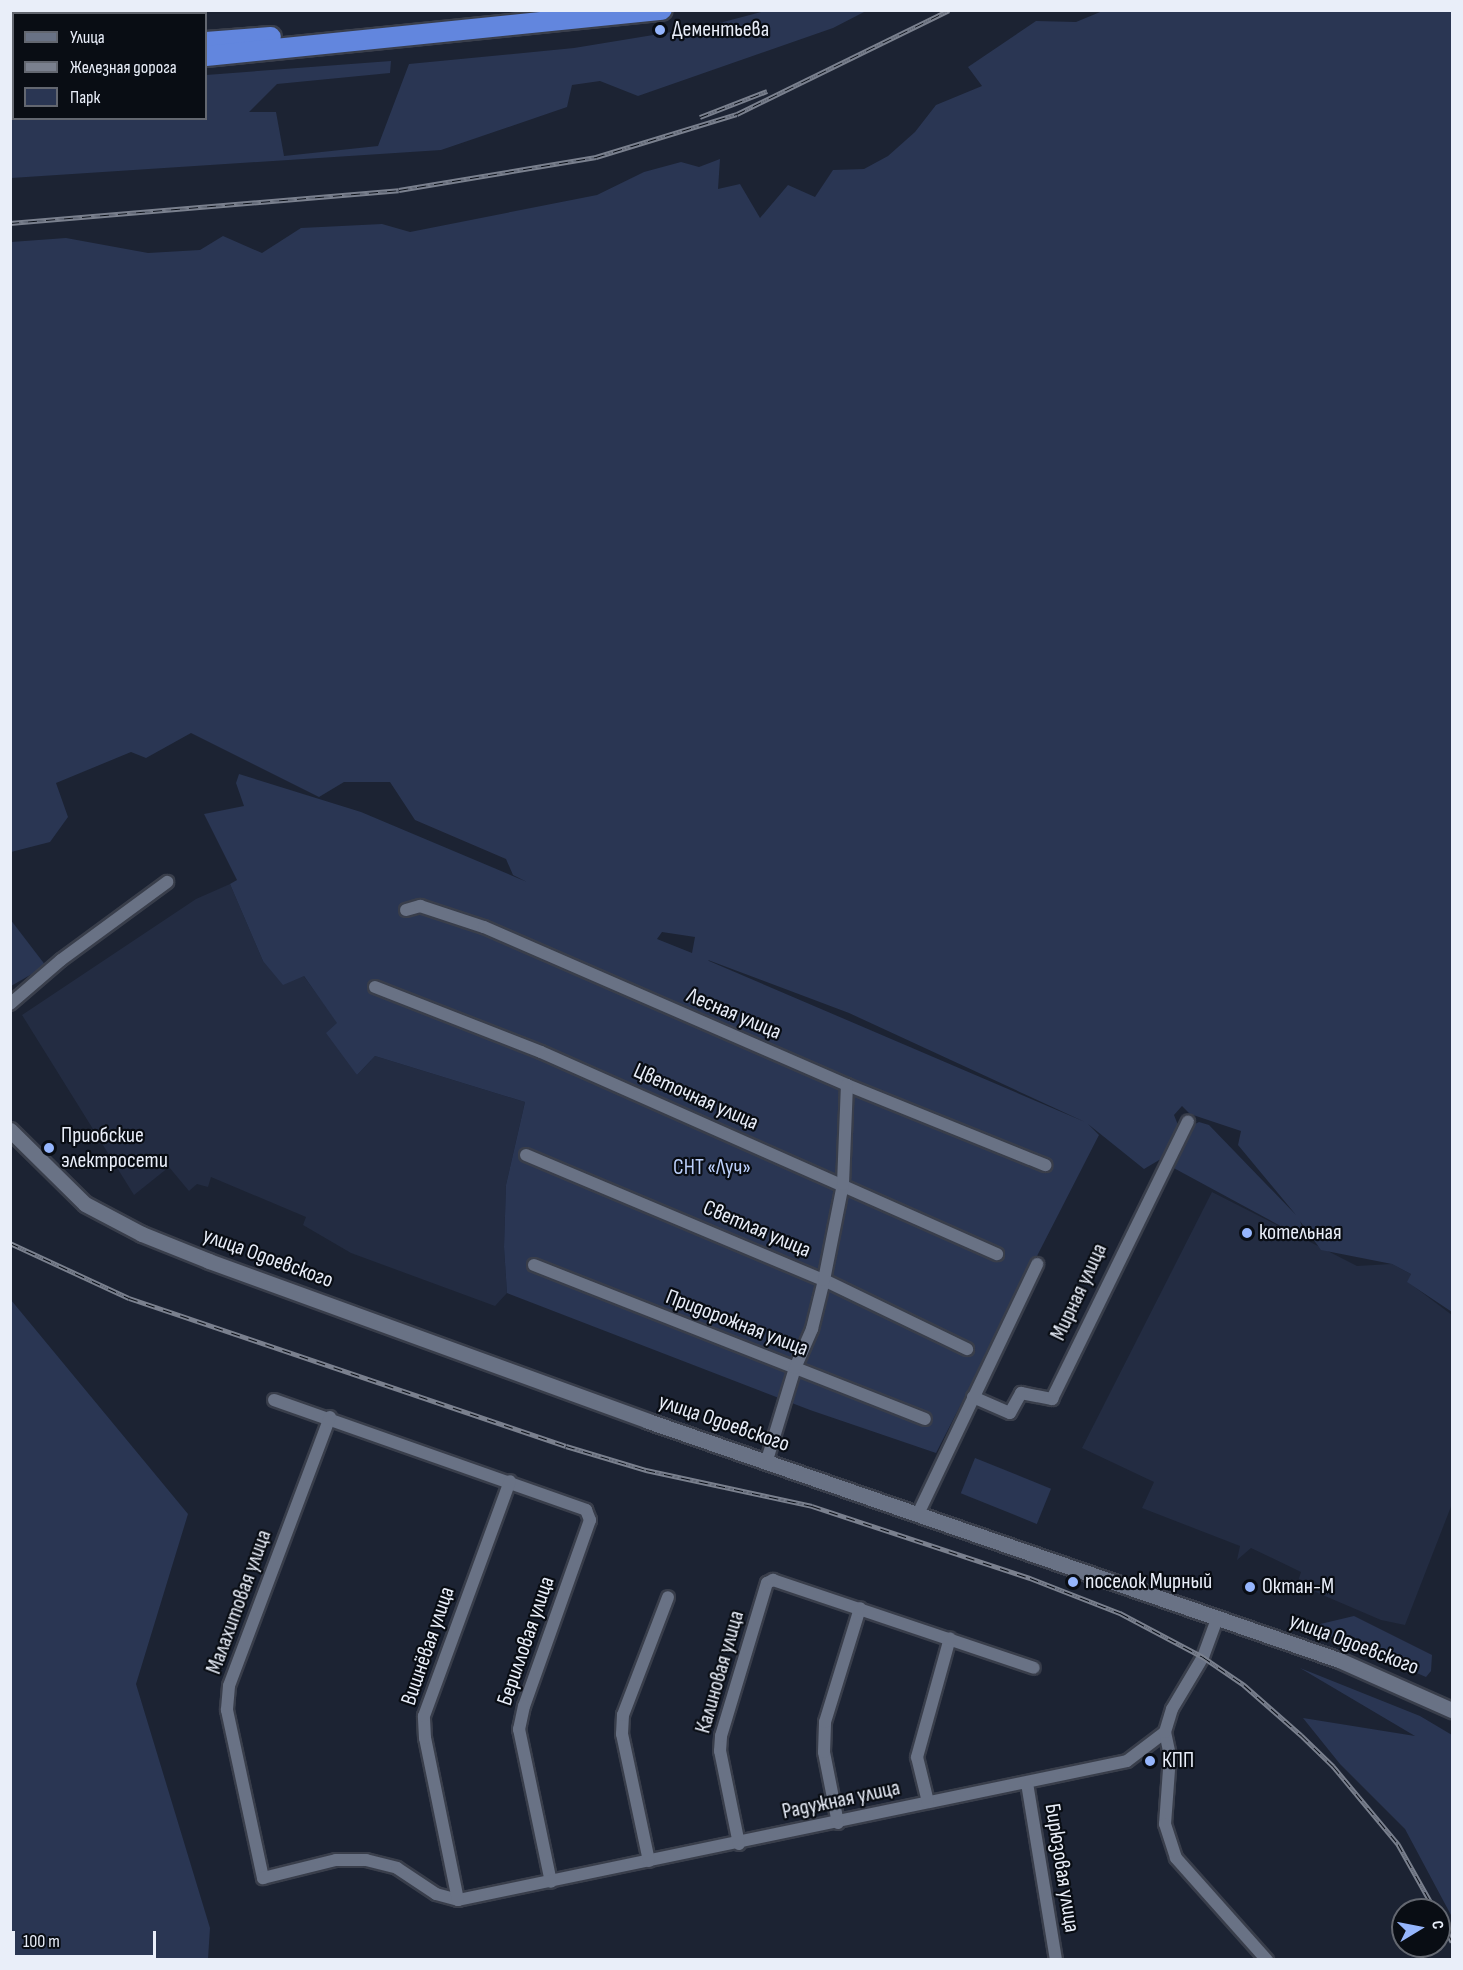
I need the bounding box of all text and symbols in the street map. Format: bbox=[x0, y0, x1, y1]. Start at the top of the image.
legend bbox=[12, 12, 207, 120]
place label: Дементьева bbox=[672, 17, 769, 43]
marker: Дементьева bbox=[653, 23, 667, 37]
text: Улица bbox=[70, 27, 105, 48]
text: Железная дорога bbox=[70, 57, 177, 78]
text: Парк bbox=[70, 87, 100, 108]
street label: Лесная улица bbox=[683, 982, 785, 1046]
street label: Цветочная улица bbox=[629, 1058, 763, 1136]
place label: Приобские электросети bbox=[61, 1122, 168, 1174]
marker: Приобские электросети bbox=[42, 1141, 56, 1155]
park label: СНТ «Луч» bbox=[673, 1155, 751, 1181]
street label: Светлая улица bbox=[699, 1195, 815, 1263]
place label: котельная bbox=[1259, 1220, 1342, 1246]
street label: улица Одоевского bbox=[199, 1222, 337, 1294]
marker: котельная bbox=[1240, 1226, 1254, 1240]
street label: Мирная улица bbox=[1045, 1239, 1113, 1345]
street label: Придорожная улица bbox=[662, 1284, 812, 1362]
street label: улица Одоевского bbox=[655, 1388, 793, 1458]
street label: Малахитовая улица bbox=[201, 1526, 277, 1678]
place label: поселок Мирный bbox=[1085, 1569, 1212, 1595]
street label: Берилловая улица bbox=[492, 1573, 560, 1709]
place label: Октан-М bbox=[1262, 1574, 1334, 1600]
marker: поселок Мирный bbox=[1066, 1575, 1080, 1589]
marker: Октан-М bbox=[1243, 1580, 1257, 1594]
street label: Вишнёвая улица bbox=[395, 1583, 461, 1709]
street label: улица Одоевского bbox=[1285, 1607, 1423, 1681]
street label: Калиновая улица bbox=[690, 1608, 750, 1736]
place label: КПП bbox=[1162, 1748, 1194, 1774]
marker: КПП bbox=[1143, 1754, 1157, 1768]
street label: Радужная улица bbox=[780, 1775, 902, 1825]
street label: Бирюзовая улица bbox=[1039, 1802, 1085, 1934]
north arrow bbox=[1391, 1898, 1451, 1958]
scale bar bbox=[15, 1919, 159, 1957]
text: С bbox=[1427, 1919, 1447, 1931]
text: 100 m bbox=[23, 1931, 60, 1952]

